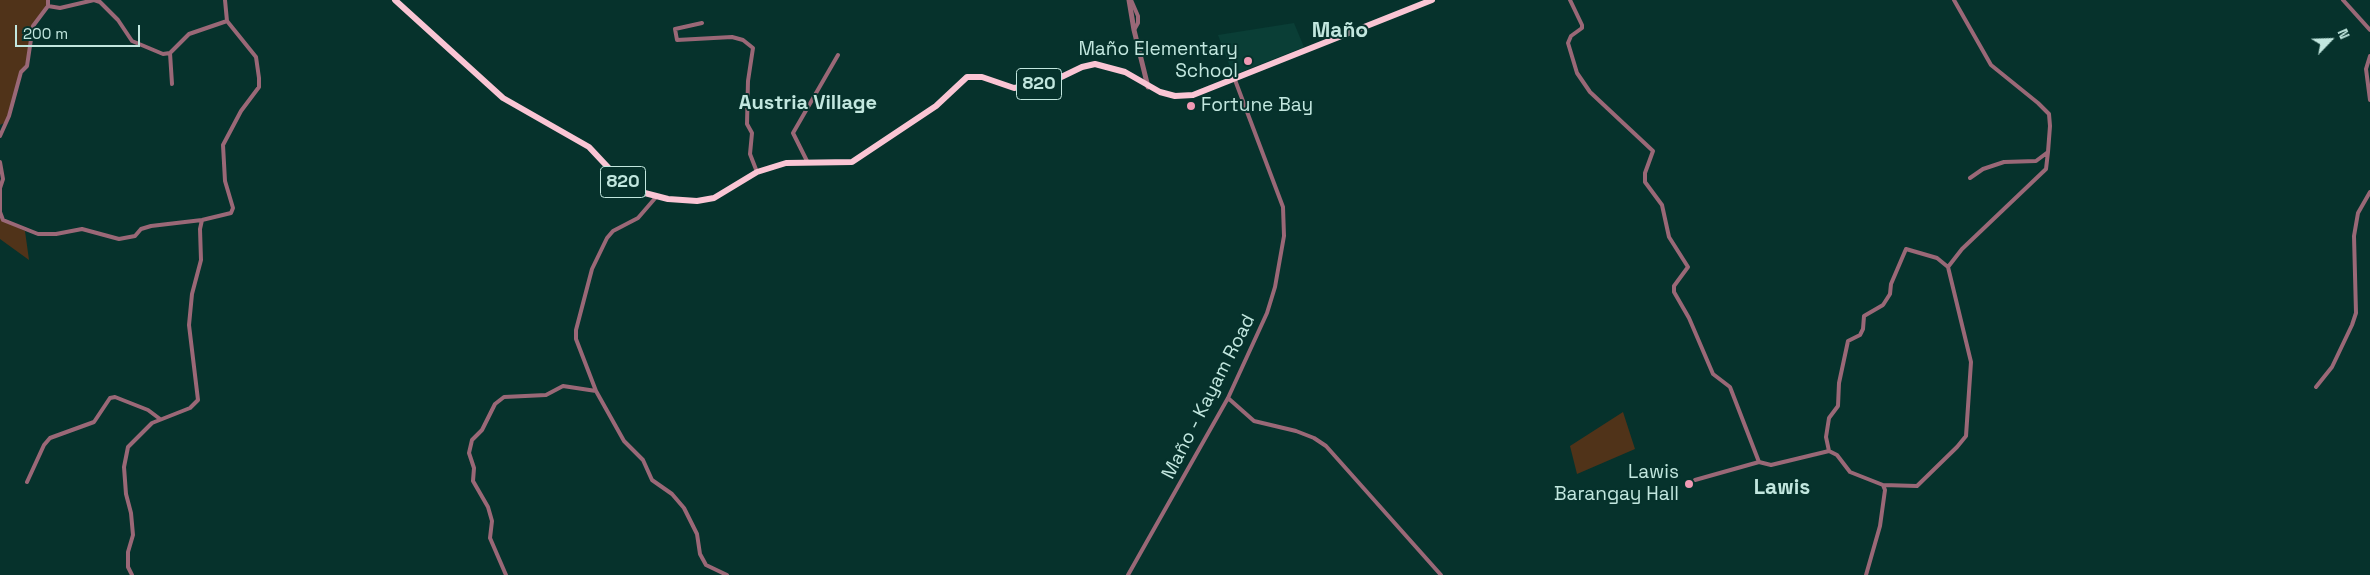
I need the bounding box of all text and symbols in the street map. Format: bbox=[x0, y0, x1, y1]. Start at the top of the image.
scale bar bbox=[18, 15, 142, 47]
north arrow bbox=[2305, 15, 2355, 65]
district label: Maño bbox=[1312, 18, 1368, 44]
text: 200 m bbox=[23, 24, 68, 43]
text: N bbox=[2334, 26, 2354, 42]
place label: Maño Elementary School bbox=[1078, 39, 1238, 83]
marker: Maño Elementary School bbox=[1242, 55, 1254, 67]
road number: 820 bbox=[1016, 68, 1062, 100]
district label: Austria Village bbox=[739, 92, 877, 116]
place label: Fortune Bay bbox=[1201, 95, 1313, 117]
marker: Fortune Bay bbox=[1185, 100, 1197, 112]
road number: 820 bbox=[600, 166, 646, 198]
street label: Maño - Kayam Road bbox=[1158, 311, 1260, 483]
place label: Lawis Barangay Hall bbox=[1554, 462, 1679, 506]
district label: Lawis bbox=[1754, 475, 1810, 501]
marker: Lawis Barangay Hall bbox=[1683, 478, 1695, 490]

